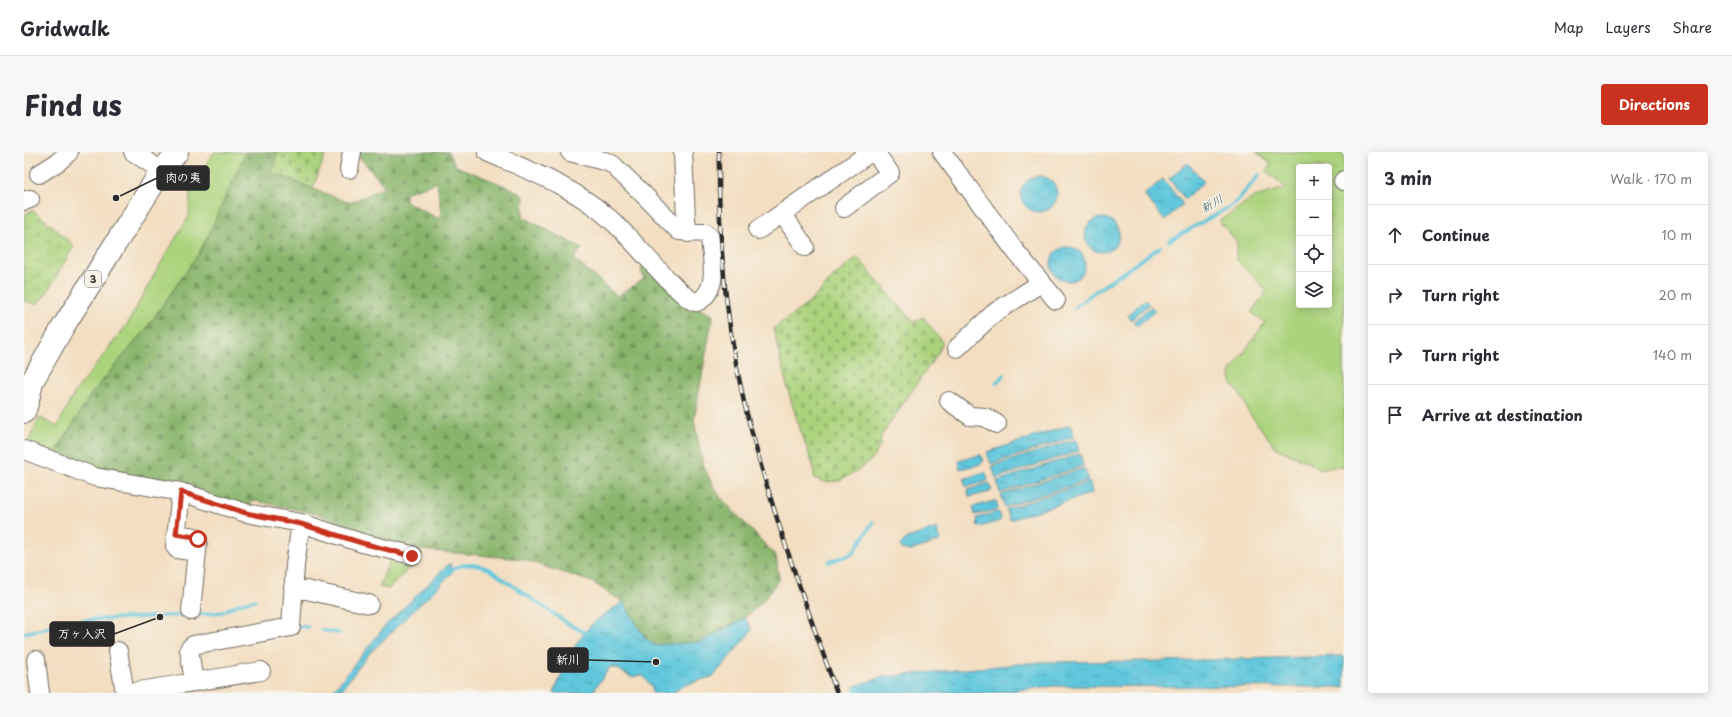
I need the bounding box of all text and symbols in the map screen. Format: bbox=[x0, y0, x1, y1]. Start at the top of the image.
text: Gridwalk bbox=[20, 14, 110, 42]
text: Map bbox=[1554, 17, 1584, 38]
text: Layers bbox=[1606, 17, 1651, 38]
text: Share bbox=[1673, 17, 1712, 38]
text: Find us bbox=[24, 83, 122, 126]
button: Directions bbox=[1601, 84, 1708, 125]
map controls bbox=[1296, 164, 1332, 308]
button: + bbox=[1296, 164, 1332, 200]
text: 3 min bbox=[1384, 165, 1432, 191]
callout: 肉の夷 bbox=[157, 166, 209, 190]
text: 肉の夷 bbox=[165, 168, 201, 186]
text: Walk · 170 m bbox=[1610, 169, 1692, 188]
water label: 新川 bbox=[1197, 189, 1226, 217]
button: − bbox=[1296, 200, 1332, 236]
text: Continue bbox=[1422, 223, 1490, 246]
icon: ahead bbox=[1384, 224, 1406, 246]
text: 10 m bbox=[1662, 225, 1692, 244]
button: locate bbox=[1296, 236, 1332, 272]
road number: 3 bbox=[85, 271, 101, 287]
button: layers bbox=[1296, 272, 1332, 308]
text: Turn right bbox=[1422, 283, 1499, 306]
icon: right bbox=[1384, 284, 1406, 306]
text: 20 m bbox=[1658, 285, 1692, 304]
text: Turn right bbox=[1422, 343, 1499, 366]
icon: right bbox=[1384, 344, 1406, 366]
text: 140 m bbox=[1653, 345, 1692, 364]
text: Arrive at destination bbox=[1422, 403, 1583, 426]
icon: arrive bbox=[1384, 404, 1406, 426]
route start bbox=[189, 530, 207, 548]
route end bbox=[403, 547, 421, 565]
callout: 万ヶ入沢 bbox=[50, 622, 114, 646]
text: 万ヶ入沢 bbox=[58, 624, 106, 642]
callout: 新川 bbox=[548, 648, 588, 672]
text: 新川 bbox=[556, 650, 580, 668]

